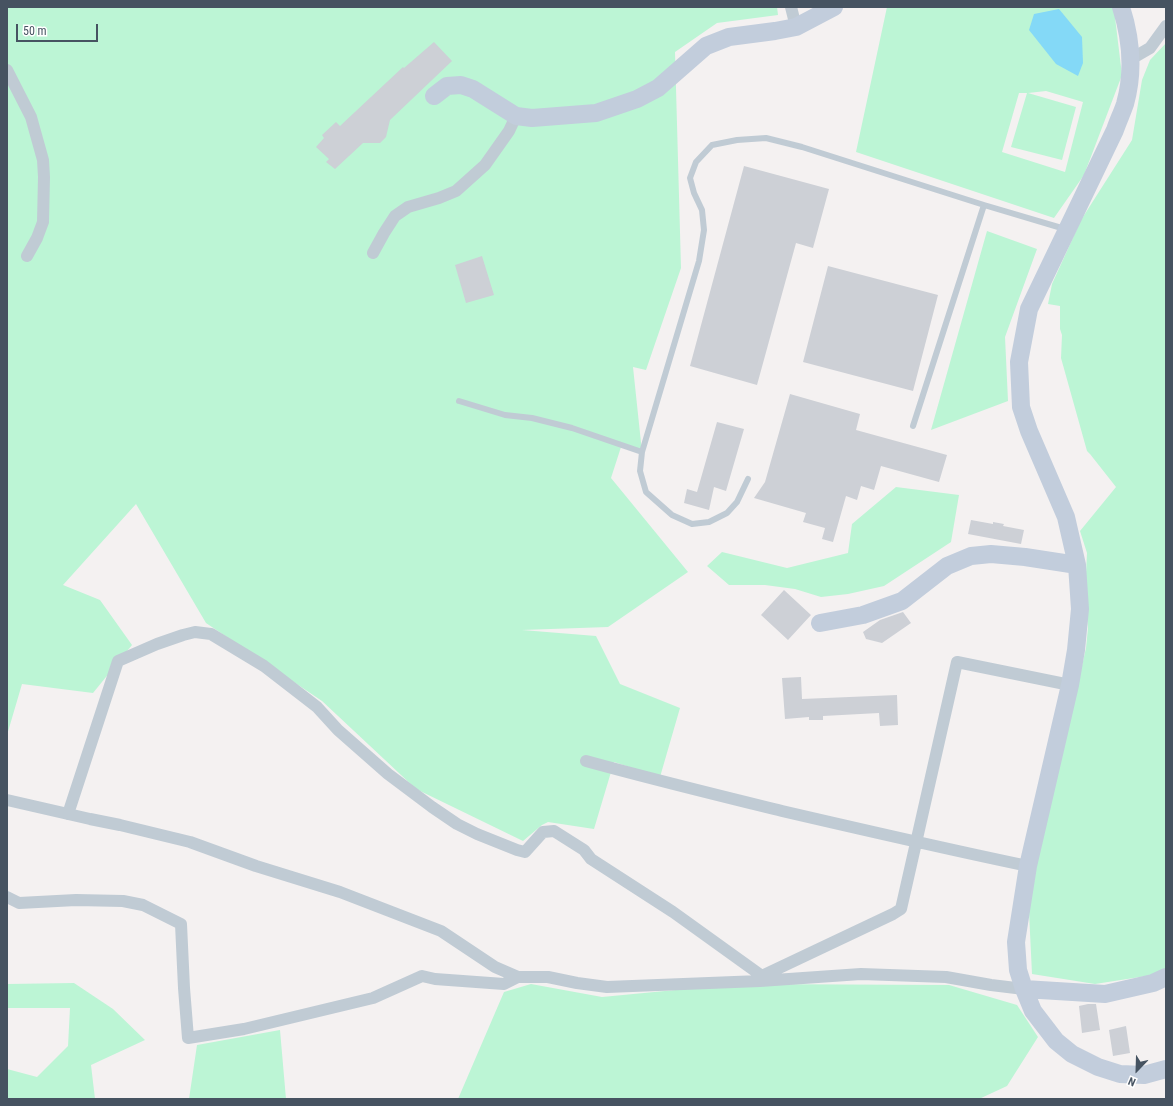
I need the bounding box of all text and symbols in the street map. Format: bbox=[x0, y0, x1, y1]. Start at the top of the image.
scale bar bbox=[18, 16, 100, 42]
text: 50 m bbox=[23, 24, 47, 38]
north arrow bbox=[1117, 1050, 1157, 1090]
text: N bbox=[1126, 1074, 1138, 1089]

